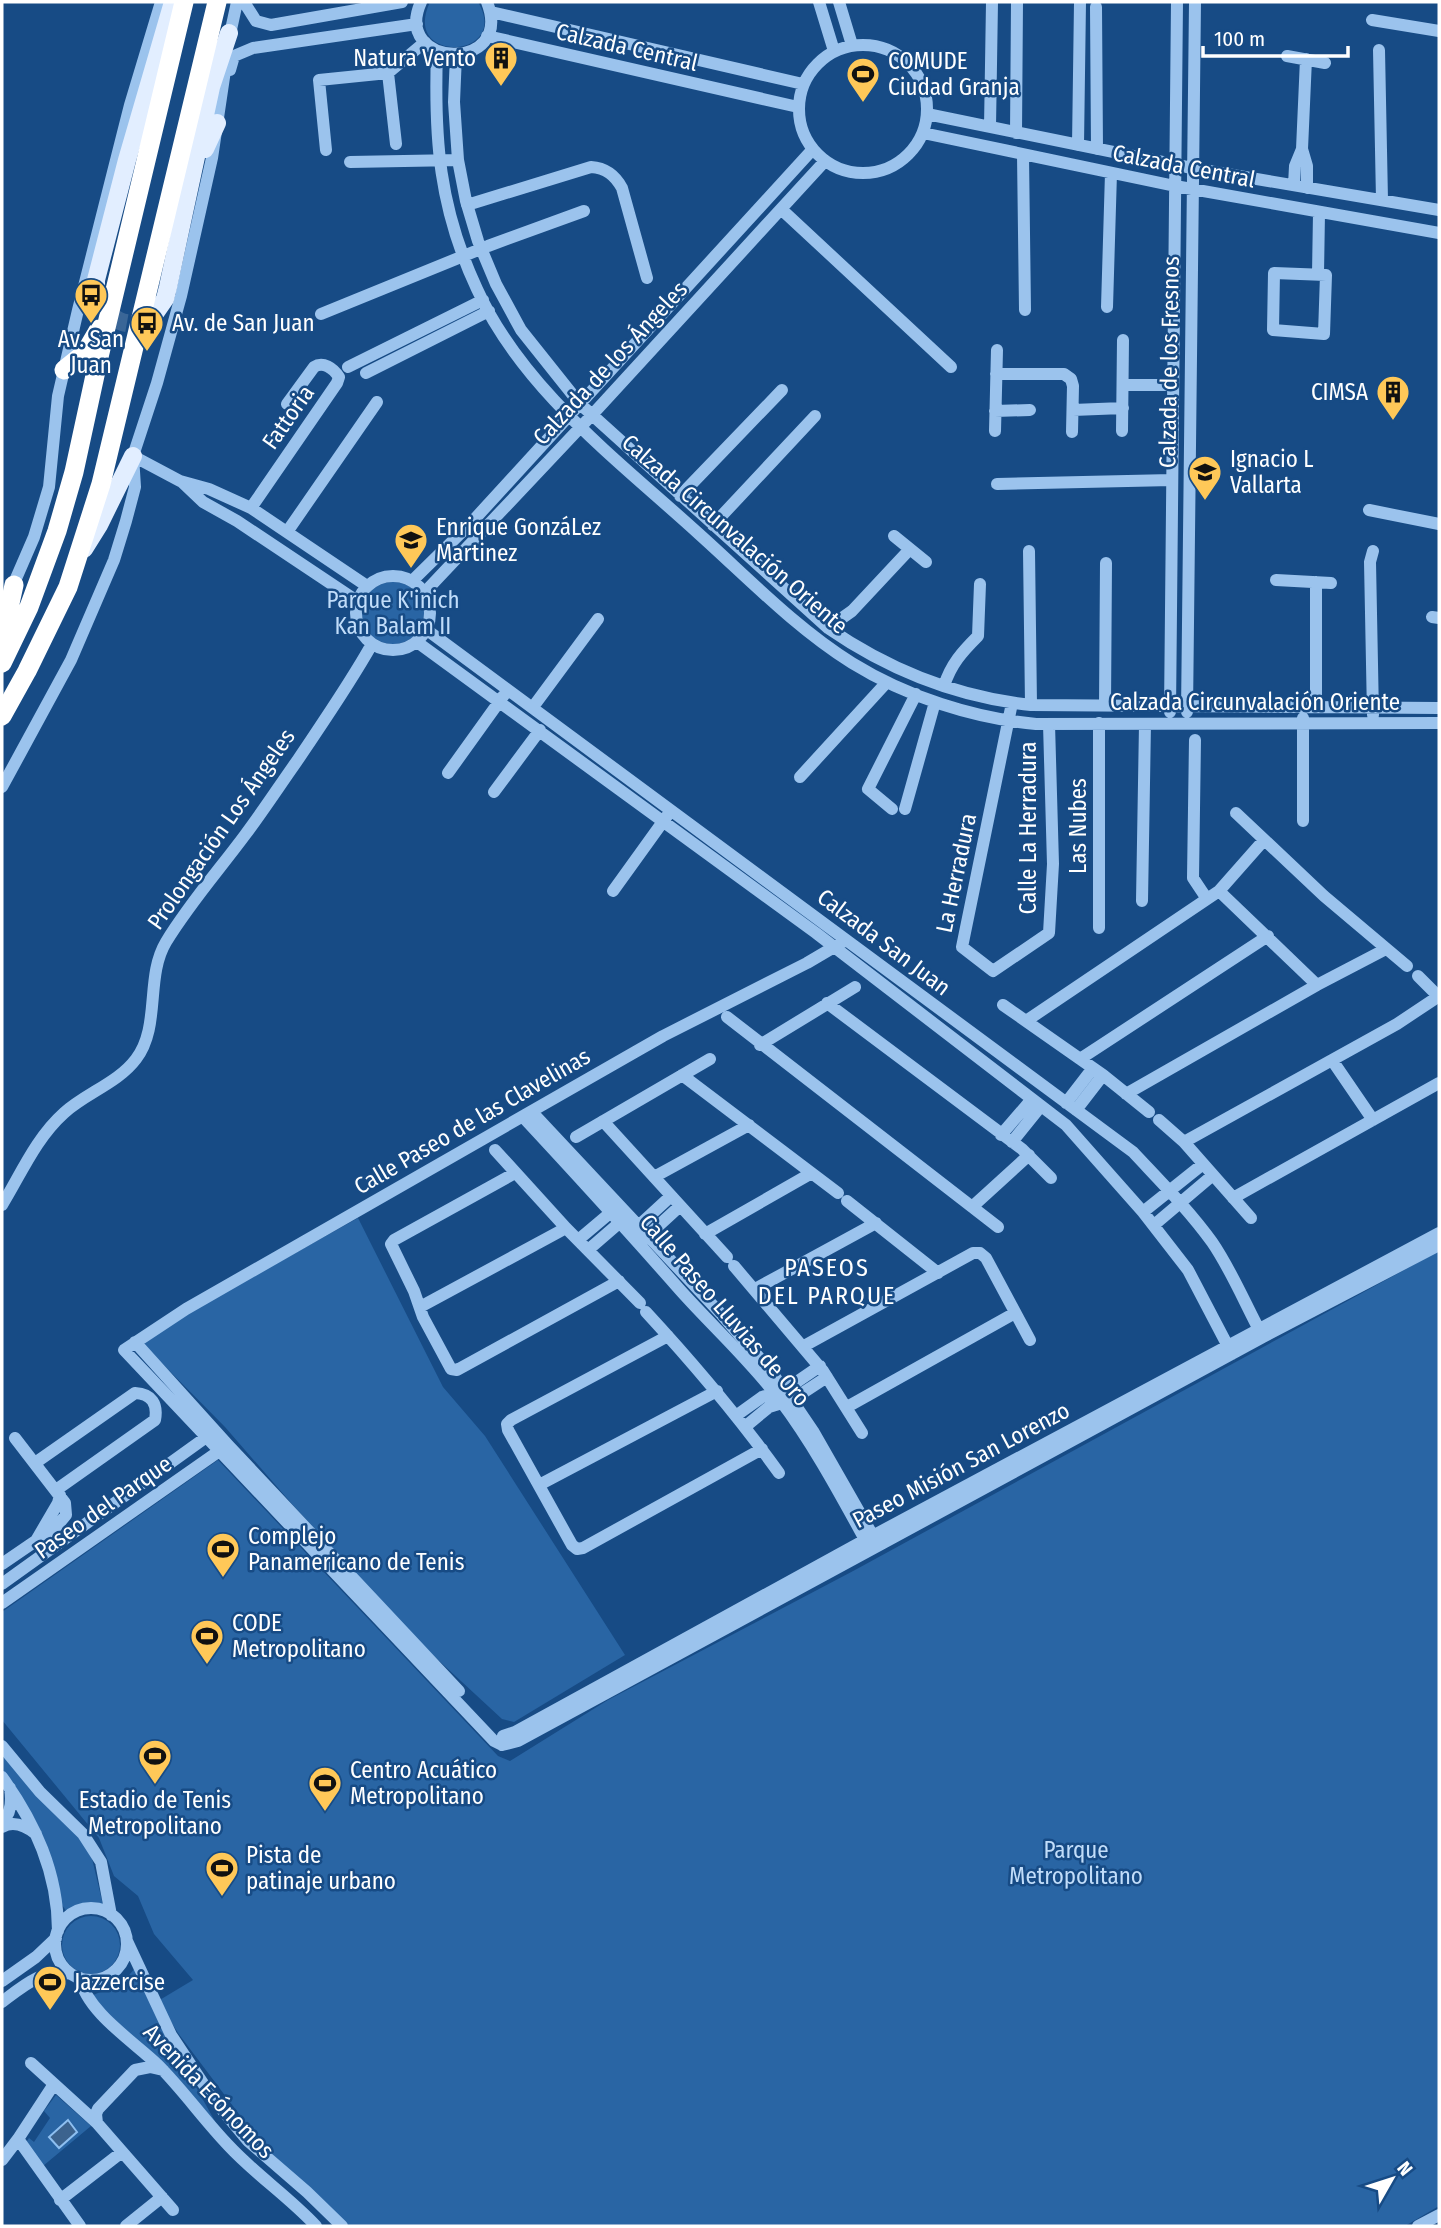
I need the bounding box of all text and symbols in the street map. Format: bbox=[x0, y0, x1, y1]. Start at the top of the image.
scale bar bbox=[1203, 14, 1348, 58]
street label: Calzada Central bbox=[553, 17, 701, 77]
text: 100 m bbox=[1214, 26, 1265, 52]
building icon: Natura Vento bbox=[482, 39, 520, 88]
place label: Natura Vento bbox=[353, 44, 476, 72]
place label: COMUDE Ciudad Granja bbox=[888, 47, 1020, 101]
sports icon: COMUDE Ciudad Granja bbox=[844, 55, 882, 104]
street label: Calzada Central bbox=[1110, 138, 1258, 194]
street label: Calzada de los Fresnos bbox=[1153, 256, 1185, 468]
street label: Calzada de los Ángeles bbox=[526, 275, 693, 451]
bus stop icon: Av. San Juan bbox=[72, 276, 110, 325]
bus stop icon: Av. de San Juan bbox=[128, 304, 166, 353]
place label: Av. de San Juan bbox=[172, 309, 315, 337]
place label: Av. San Juan bbox=[58, 325, 124, 379]
building icon: CIMSA bbox=[1374, 373, 1412, 422]
place label: CIMSA bbox=[1311, 378, 1368, 406]
street label: Fattoria bbox=[256, 380, 320, 454]
street label: Calzada Circunvalación Oriente bbox=[616, 428, 854, 640]
place label: Ignacio L Vallarta bbox=[1230, 445, 1314, 499]
school or university icon: Ignacio L Vallarta bbox=[1186, 453, 1224, 502]
place label: Enrique GonzáLez Martinez bbox=[436, 513, 601, 567]
school or university icon: Enrique GonzáLez Martinez bbox=[392, 521, 430, 570]
park label: Parque K'inich Kan Balam II bbox=[326, 586, 460, 640]
street label: Calzada Circunvalación Oriente bbox=[1110, 688, 1400, 716]
street label: Prolongación Los Ángeles bbox=[140, 723, 301, 935]
street label: Calle La Herradura bbox=[1014, 742, 1042, 914]
street label: Las Nubes bbox=[1064, 778, 1092, 874]
street label: La Herradura bbox=[930, 811, 982, 935]
street label: Calzada San Juan bbox=[812, 883, 956, 1001]
street label: Calle Paseo de las Clavelinas bbox=[349, 1042, 595, 1200]
street label: Calle Paseo Lluvias de Oro bbox=[634, 1208, 816, 1412]
district label: PASEOS DEL PARQUE bbox=[758, 1254, 896, 1310]
street label: Paseo Misión San Lorenzo bbox=[848, 1396, 1074, 1534]
street label: Paseo del Parque bbox=[29, 1449, 177, 1565]
place label: Complejo Panamericano de Tenis bbox=[248, 1522, 465, 1576]
sports icon: Complejo Panamericano de Tenis bbox=[204, 1530, 242, 1579]
place label: CODE Metropolitano bbox=[232, 1609, 366, 1663]
sports icon: CODE Metropolitano bbox=[188, 1617, 226, 1666]
sports icon: Estadio de Tenis Metropolitano bbox=[136, 1737, 174, 1786]
place label: Centro Acuático Metropolitano bbox=[350, 1756, 497, 1810]
sports icon: Centro Acuático Metropolitano bbox=[306, 1764, 344, 1813]
place label: Estadio de Tenis Metropolitano bbox=[79, 1786, 231, 1840]
park label: Parque Metropolitano bbox=[1009, 1836, 1143, 1890]
place label: Pista de patinaje urbano bbox=[246, 1841, 396, 1895]
sports icon: Pista de patinaje urbano bbox=[203, 1849, 241, 1898]
sports icon: Jazzercise bbox=[31, 1963, 69, 2012]
place label: Jazzercise bbox=[74, 1968, 165, 1996]
street label: Avenida Ecónomos bbox=[138, 2018, 280, 2164]
north arrow bbox=[1357, 2144, 1427, 2214]
text: N bbox=[1392, 2157, 1417, 2180]

